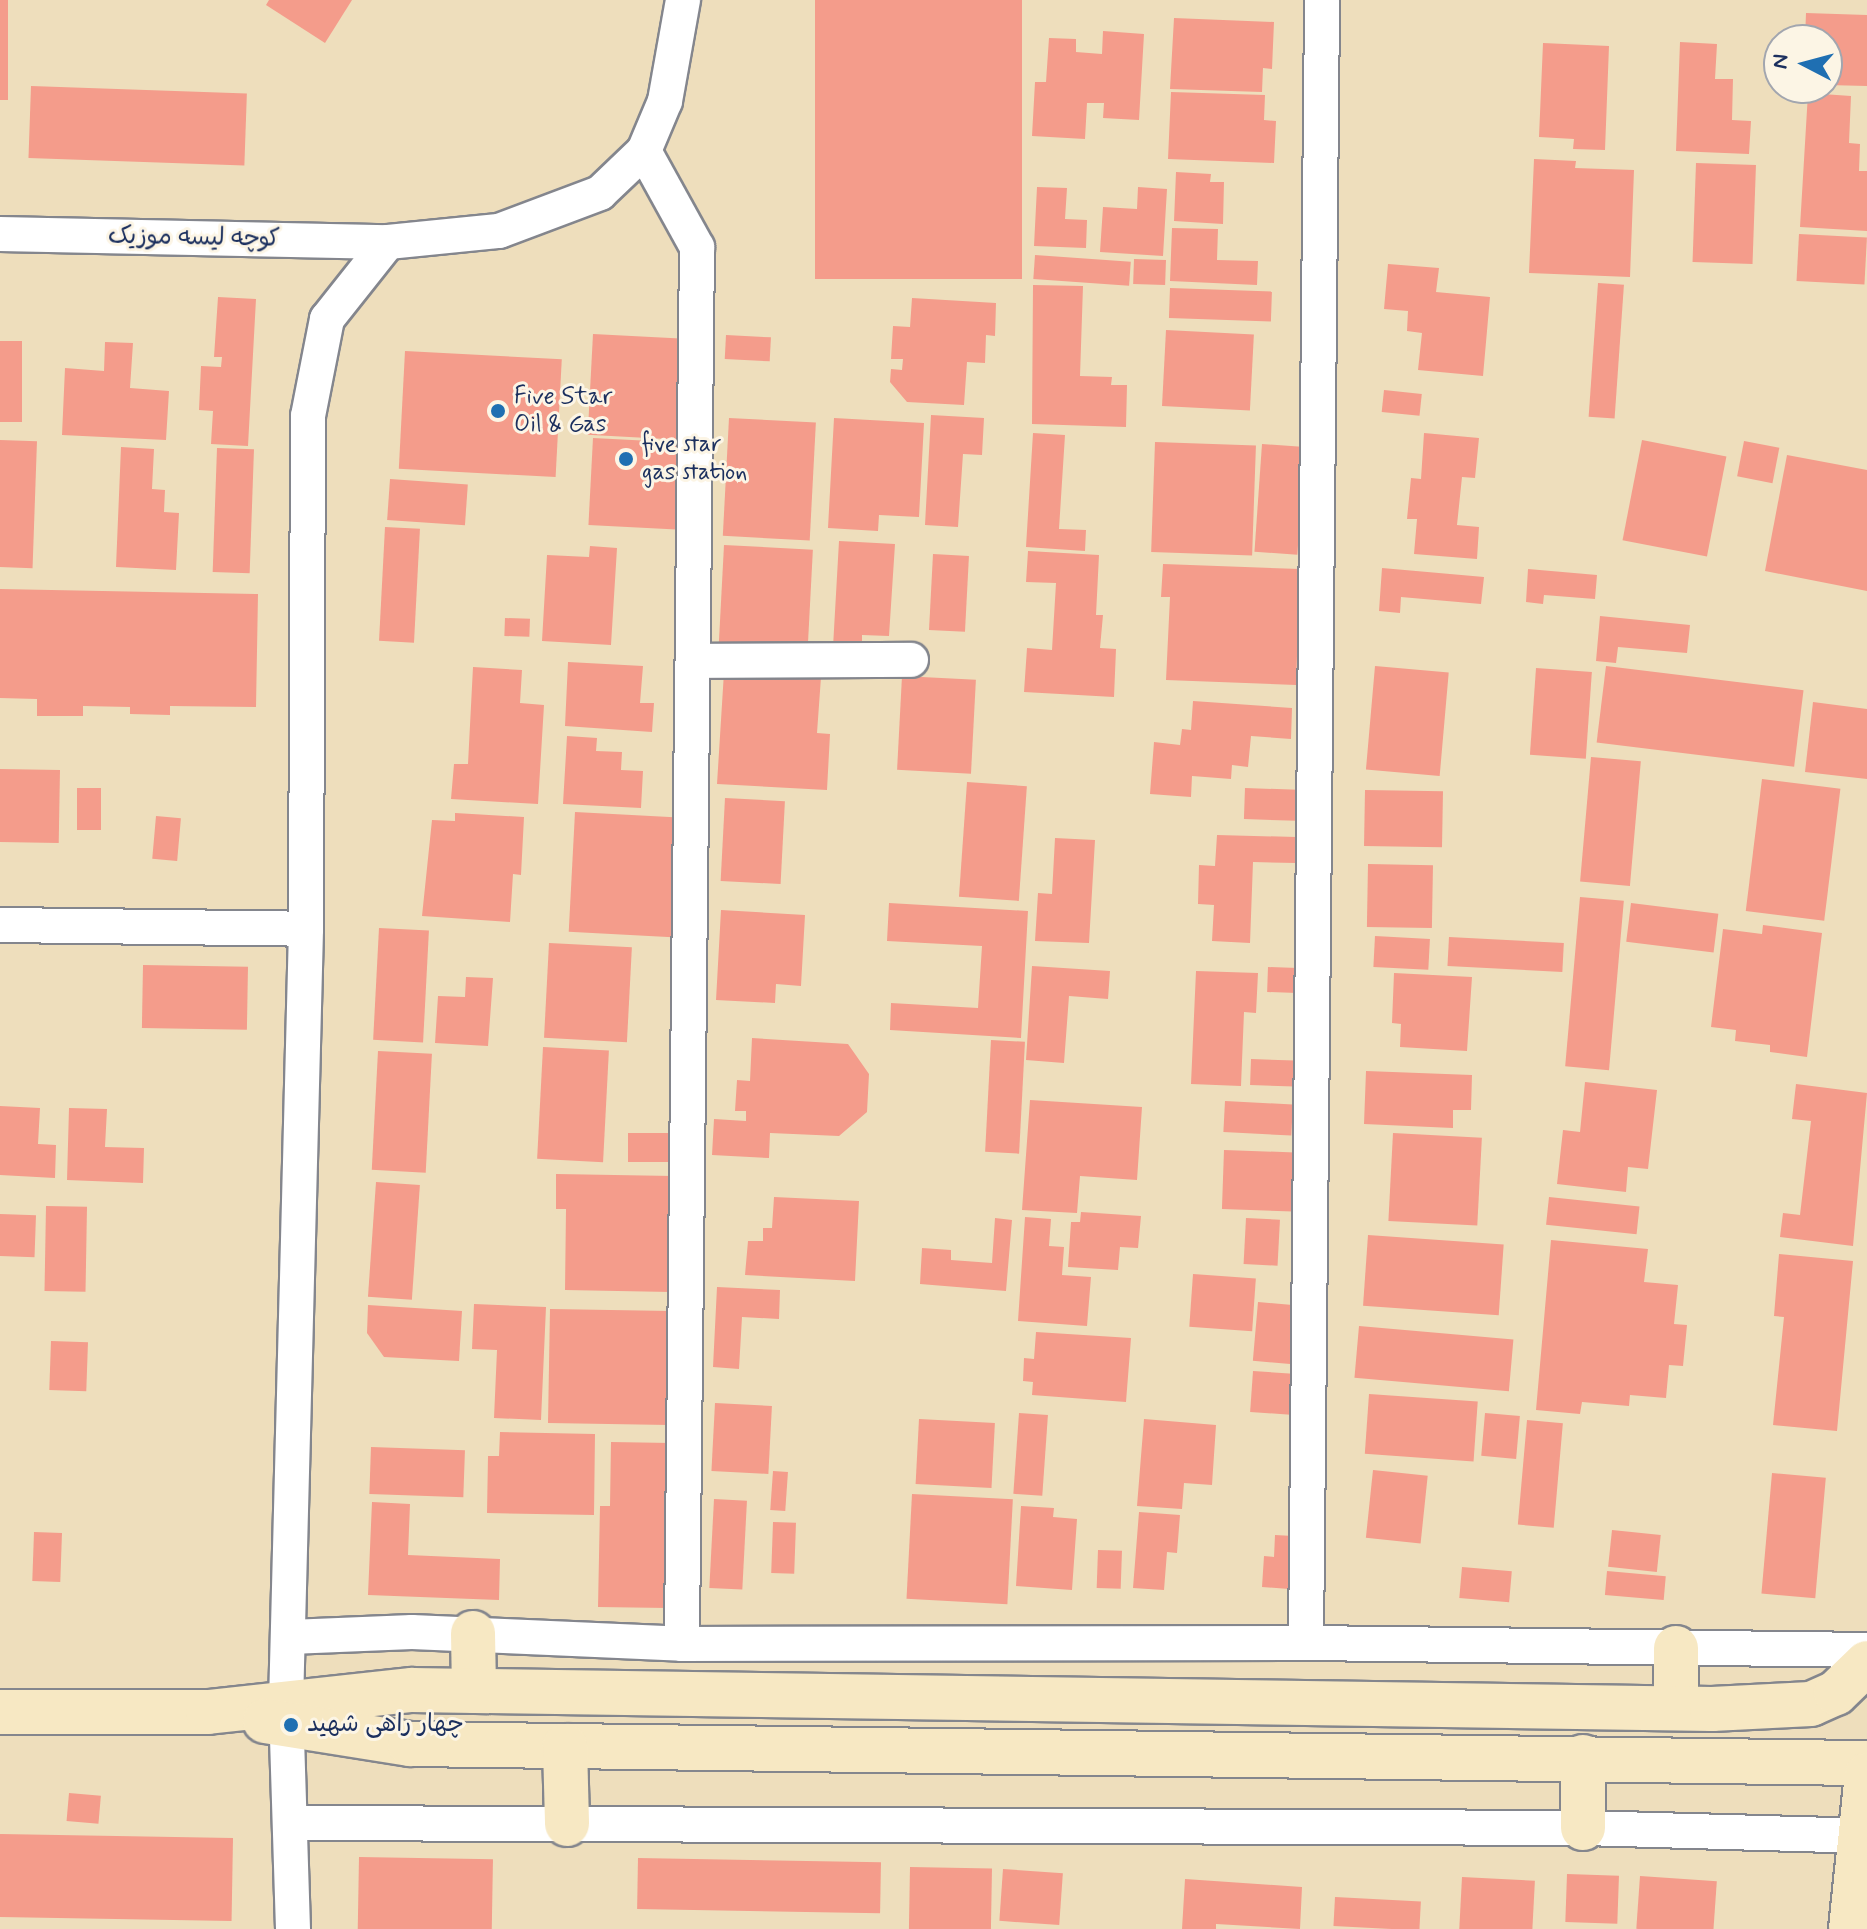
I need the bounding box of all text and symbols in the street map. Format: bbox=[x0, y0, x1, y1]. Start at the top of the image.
north arrow bbox=[1763, 24, 1843, 104]
text: N bbox=[1766, 53, 1796, 70]
street label: کوچه لیسه موزیک bbox=[108, 222, 280, 254]
place label: Five Star Oil & Gas bbox=[514, 383, 606, 439]
marker: Five Star Oil & Gas bbox=[489, 402, 507, 420]
place label: five star gas station bbox=[642, 431, 747, 487]
marker: five star gas station bbox=[617, 450, 635, 468]
place label: چهار راهی شهید bbox=[307, 1711, 464, 1739]
marker: چهار راهی شهید bbox=[282, 1716, 300, 1734]

